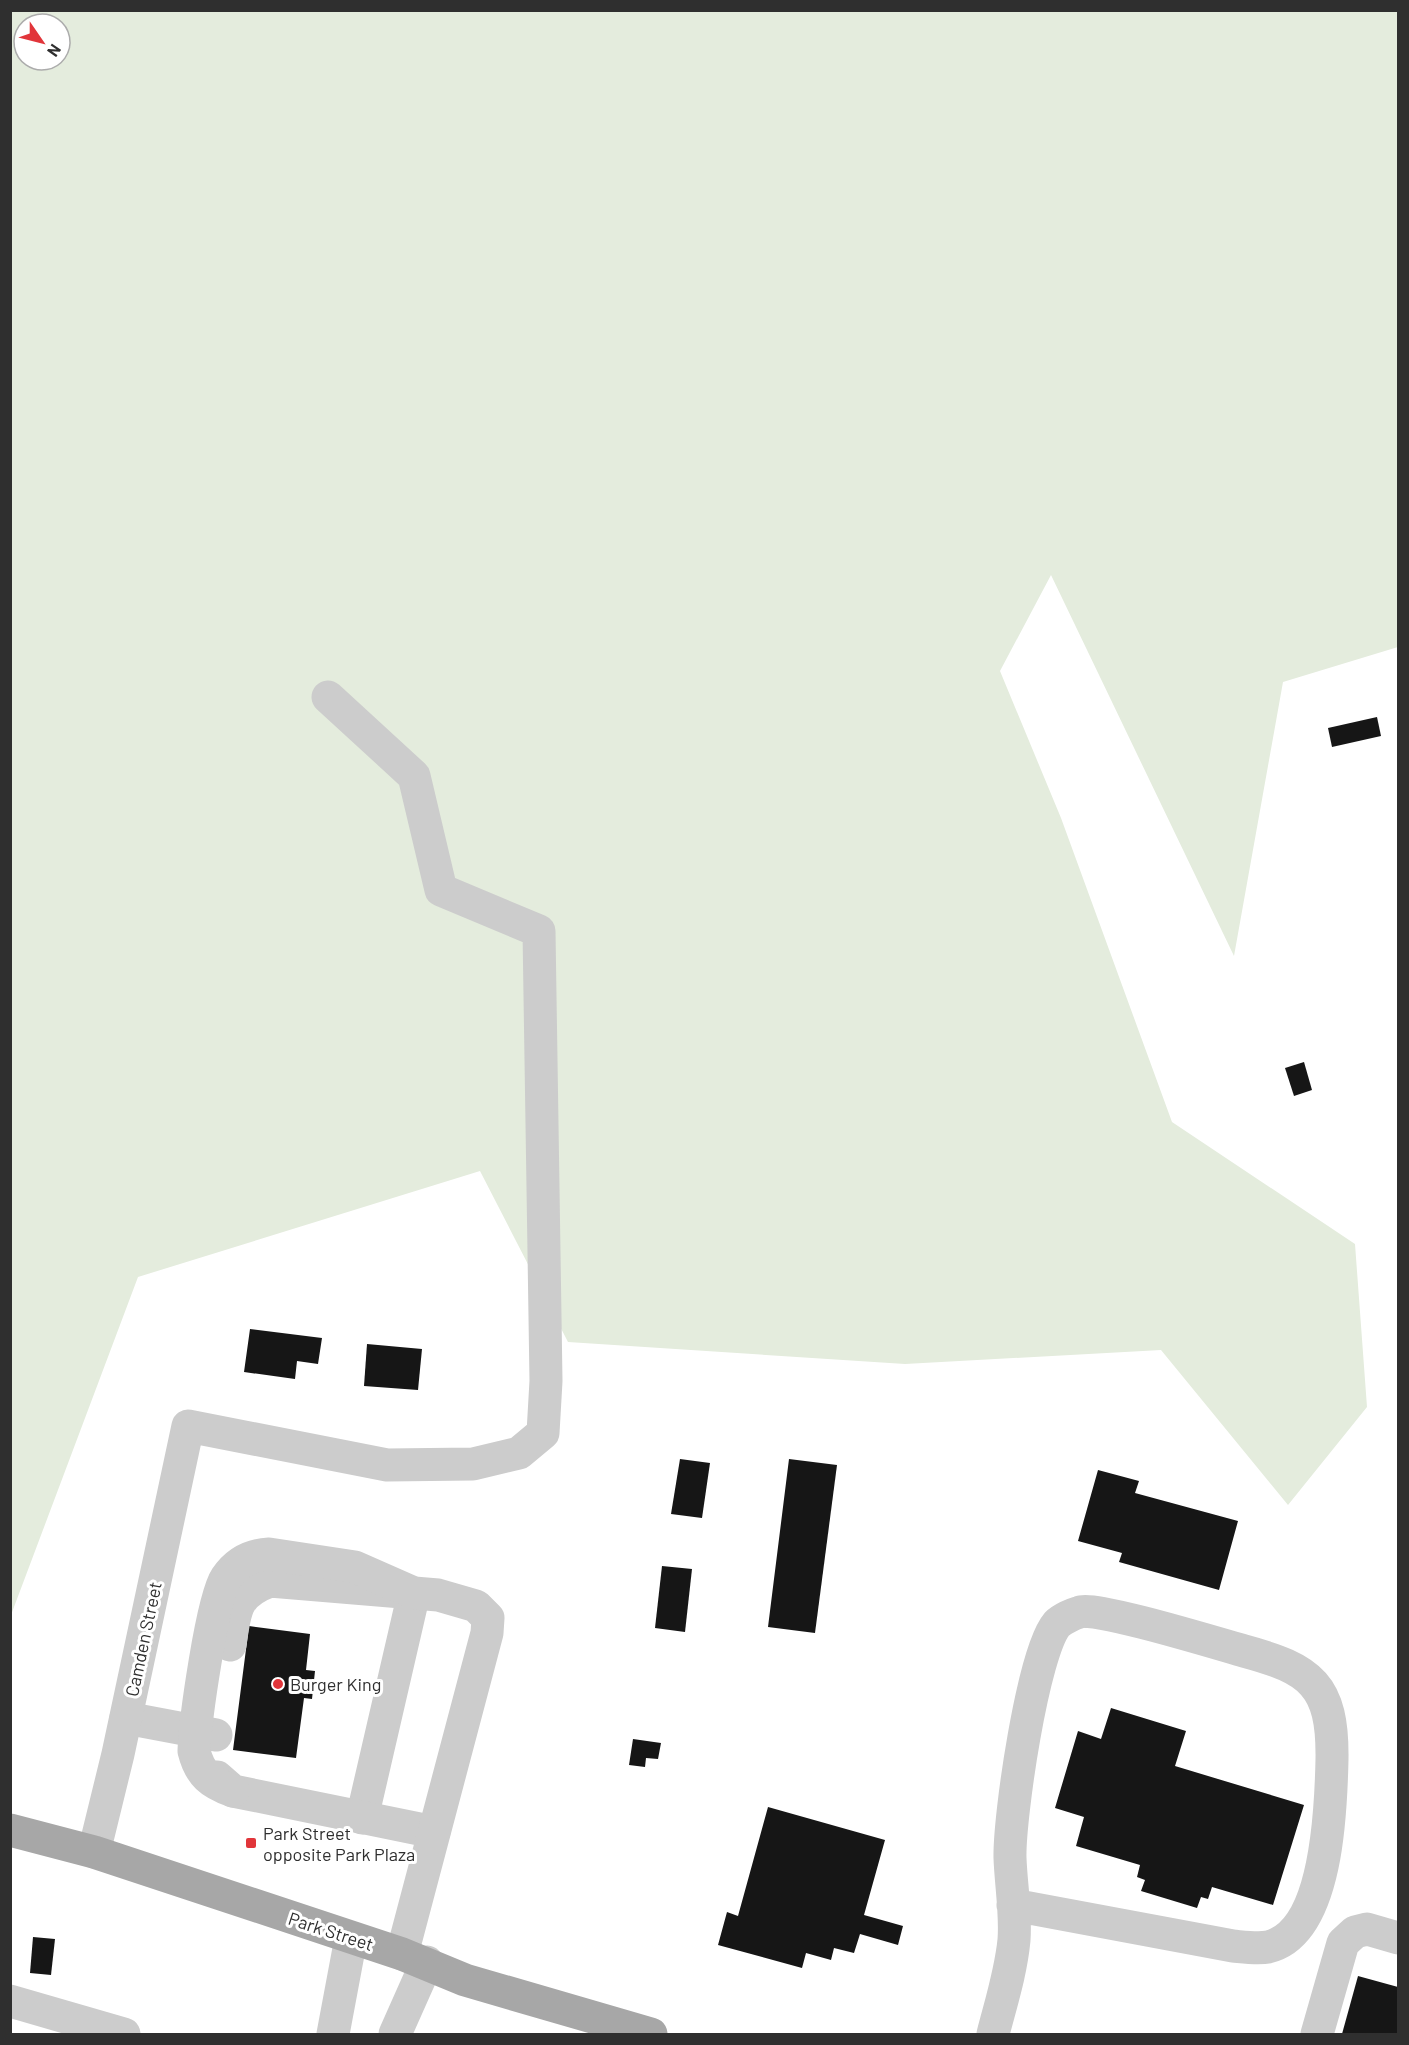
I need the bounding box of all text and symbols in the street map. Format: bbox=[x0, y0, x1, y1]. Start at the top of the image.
north arrow bbox=[12, 12, 72, 72]
text: N bbox=[44, 41, 66, 61]
street label: Camden Street bbox=[120, 1580, 166, 1698]
place label: Burger King bbox=[290, 1673, 381, 1695]
marker: Burger King bbox=[271, 1677, 285, 1691]
place label: Park Street opposite Park Plaza bbox=[263, 1822, 415, 1865]
marker: Park Street opposite Park Plaza bbox=[244, 1836, 258, 1850]
street label: Park Street bbox=[286, 1907, 376, 1955]

